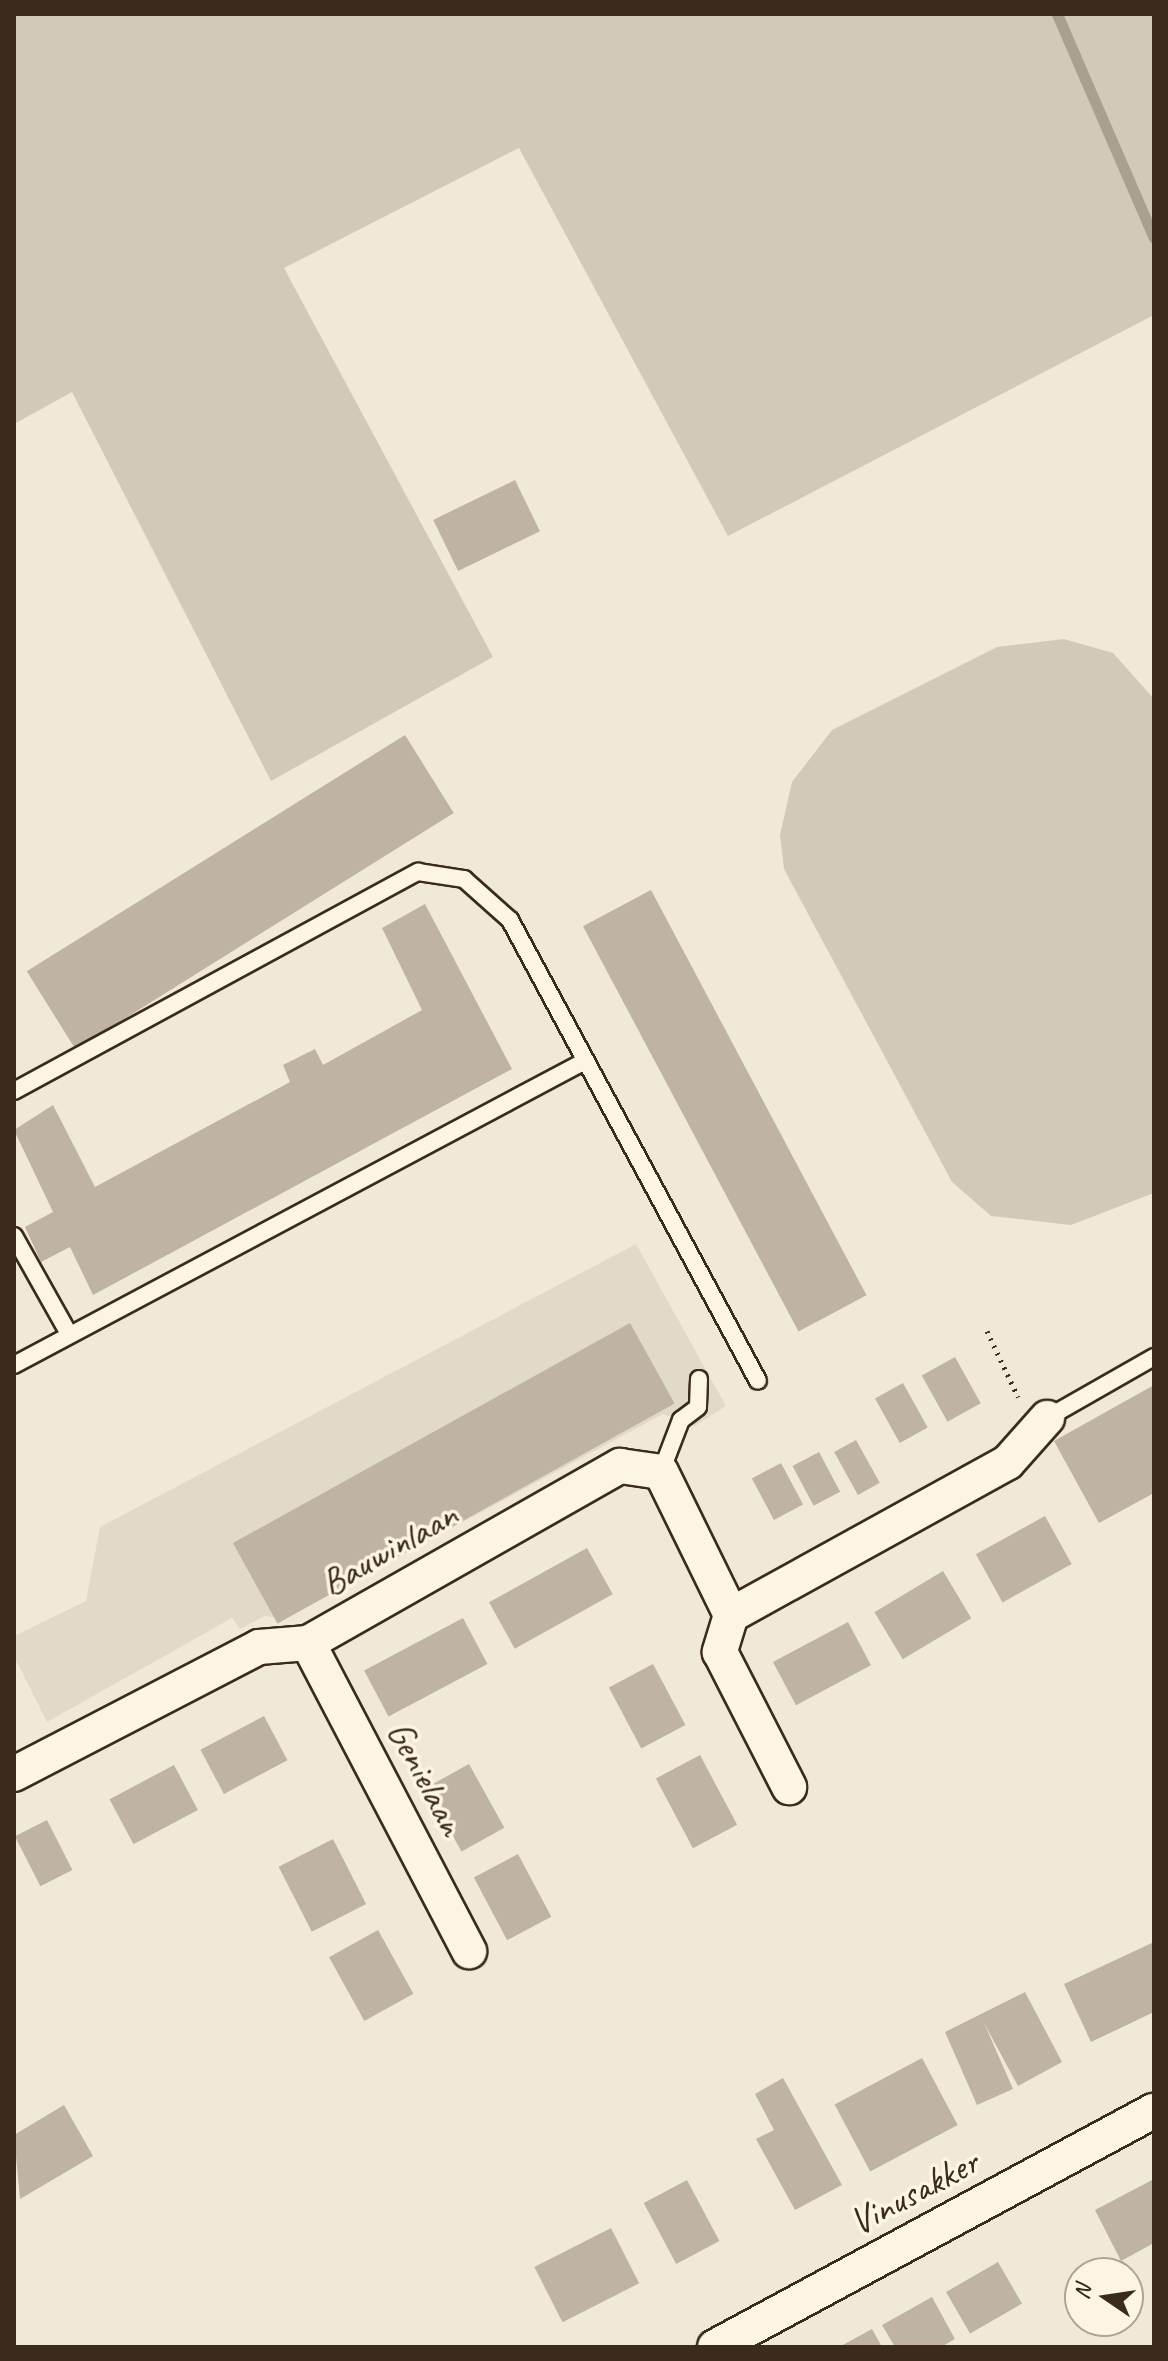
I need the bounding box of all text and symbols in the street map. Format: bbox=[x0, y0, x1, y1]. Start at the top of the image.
street label: Bauwinlaan bbox=[313, 1492, 465, 1606]
street label: Genielaan bbox=[377, 1713, 475, 1843]
street label: Vinusakker bbox=[842, 2139, 986, 2245]
north arrow bbox=[1064, 2257, 1144, 2337]
text: N bbox=[1067, 2282, 1098, 2302]

